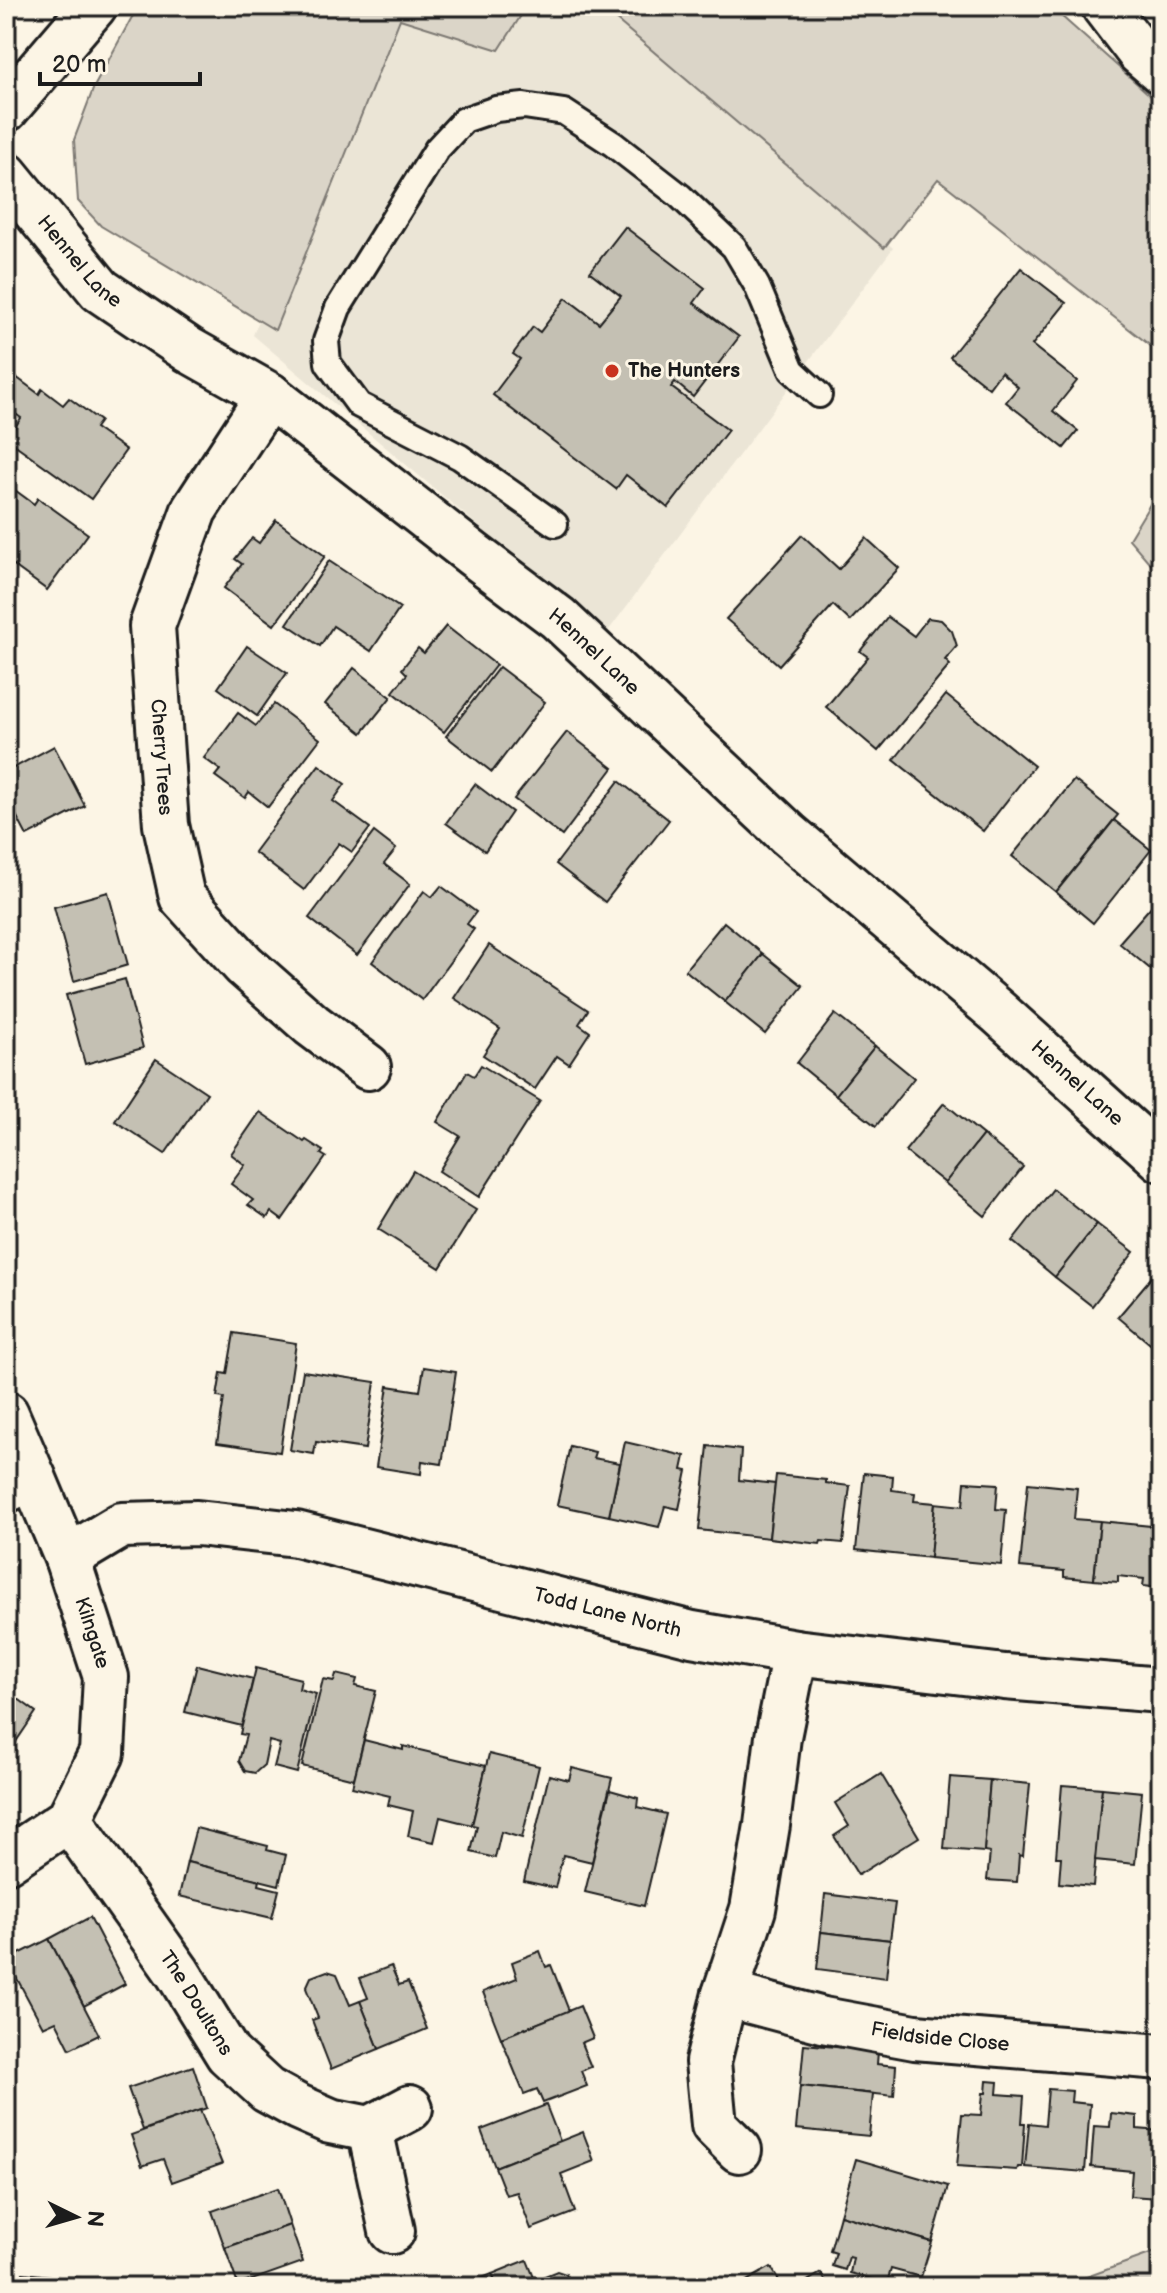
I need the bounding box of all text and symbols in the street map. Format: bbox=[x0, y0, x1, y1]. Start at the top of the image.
scale bar bbox=[40, 36, 200, 86]
text: 20 m bbox=[52, 50, 107, 79]
street label: Hennel Lane bbox=[32, 211, 126, 313]
place label: The Hunters bbox=[628, 359, 740, 383]
marker: The Hunters bbox=[603, 362, 621, 380]
street label: Hennel Lane bbox=[544, 603, 645, 700]
street label: Cherry Trees bbox=[145, 698, 177, 816]
street label: Hennel Lane bbox=[1026, 1035, 1128, 1131]
street label: Todd Lane North bbox=[531, 1582, 684, 1643]
street label: Kilngate bbox=[69, 1594, 115, 1672]
street label: The Doultons bbox=[154, 1946, 238, 2060]
street label: Fieldside Close bbox=[869, 2017, 1011, 2057]
north arrow bbox=[36, 2177, 116, 2257]
text: N bbox=[80, 2209, 109, 2228]

